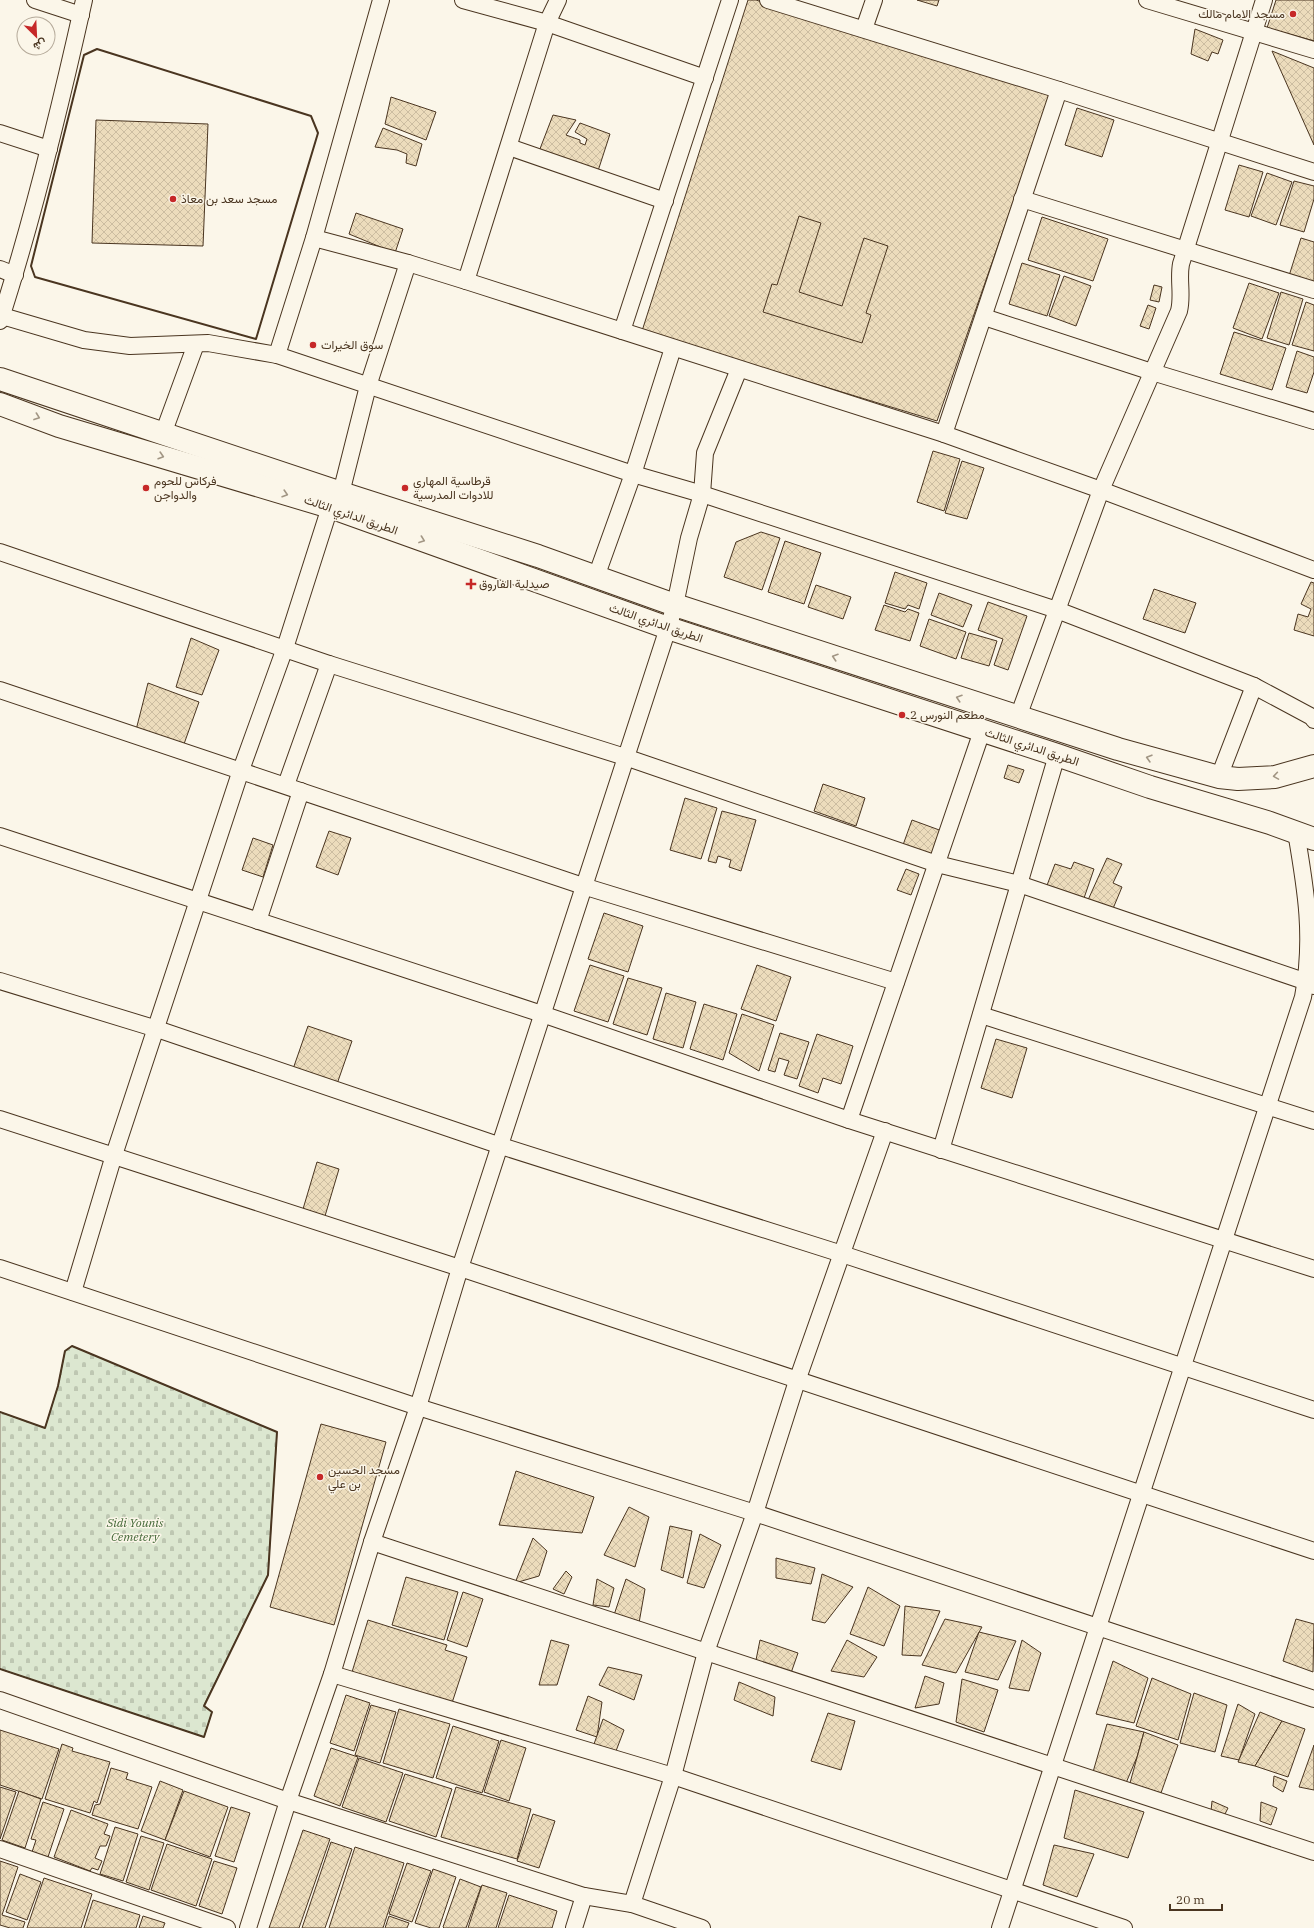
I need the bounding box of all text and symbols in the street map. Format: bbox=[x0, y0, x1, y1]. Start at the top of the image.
place label: مسجد الامام مالك bbox=[1198, 6, 1285, 22]
marker: مسجد الامام مالك bbox=[1288, 9, 1298, 19]
north arrow bbox=[16, 16, 56, 56]
text: ش bbox=[31, 36, 49, 54]
place label: مسجد سعد بن معاذ bbox=[181, 191, 278, 207]
marker: مسجد سعد بن معاذ bbox=[168, 194, 178, 204]
place label: سوق الخيرات bbox=[321, 337, 383, 353]
marker: سوق الخيرات bbox=[308, 340, 318, 350]
one-way arrow bbox=[33, 413, 40, 421]
one-way arrow bbox=[157, 451, 164, 460]
place label: فركاس للحوم والدواجن bbox=[154, 473, 216, 503]
place label: قرطاسية المهاري للادوات المدرسية bbox=[413, 473, 494, 503]
marker: فركاس للحوم والدواجن bbox=[141, 483, 151, 493]
marker: قرطاسية المهاري للادوات المدرسية bbox=[400, 483, 410, 493]
one-way arrow bbox=[281, 489, 288, 498]
street label: الطريق الدائري الثالث bbox=[301, 491, 400, 540]
one-way arrow bbox=[418, 535, 425, 543]
place label: صيدلية الفاروق bbox=[479, 576, 550, 592]
marker: صيدلية الفاروق bbox=[466, 579, 476, 589]
street label: الطريق الدائري الثالث bbox=[606, 599, 705, 648]
one-way arrow bbox=[832, 654, 839, 662]
one-way arrow bbox=[955, 694, 962, 703]
place label: مطعم النورس 2 bbox=[910, 707, 985, 723]
marker: مطعم النورس 2 bbox=[897, 710, 907, 720]
street label: الطريق الدائري الثالث bbox=[982, 724, 1081, 772]
one-way arrow bbox=[1146, 754, 1153, 763]
one-way arrow bbox=[1273, 771, 1280, 780]
place label: مسجد الحسين بن علي bbox=[328, 1462, 400, 1494]
marker: مسجد الحسين بن علي bbox=[315, 1472, 325, 1482]
park label: Sidi Younis Cemetery bbox=[106, 1515, 164, 1544]
scale bar bbox=[1170, 1886, 1222, 1912]
text: 20 m bbox=[1176, 1892, 1205, 1907]

